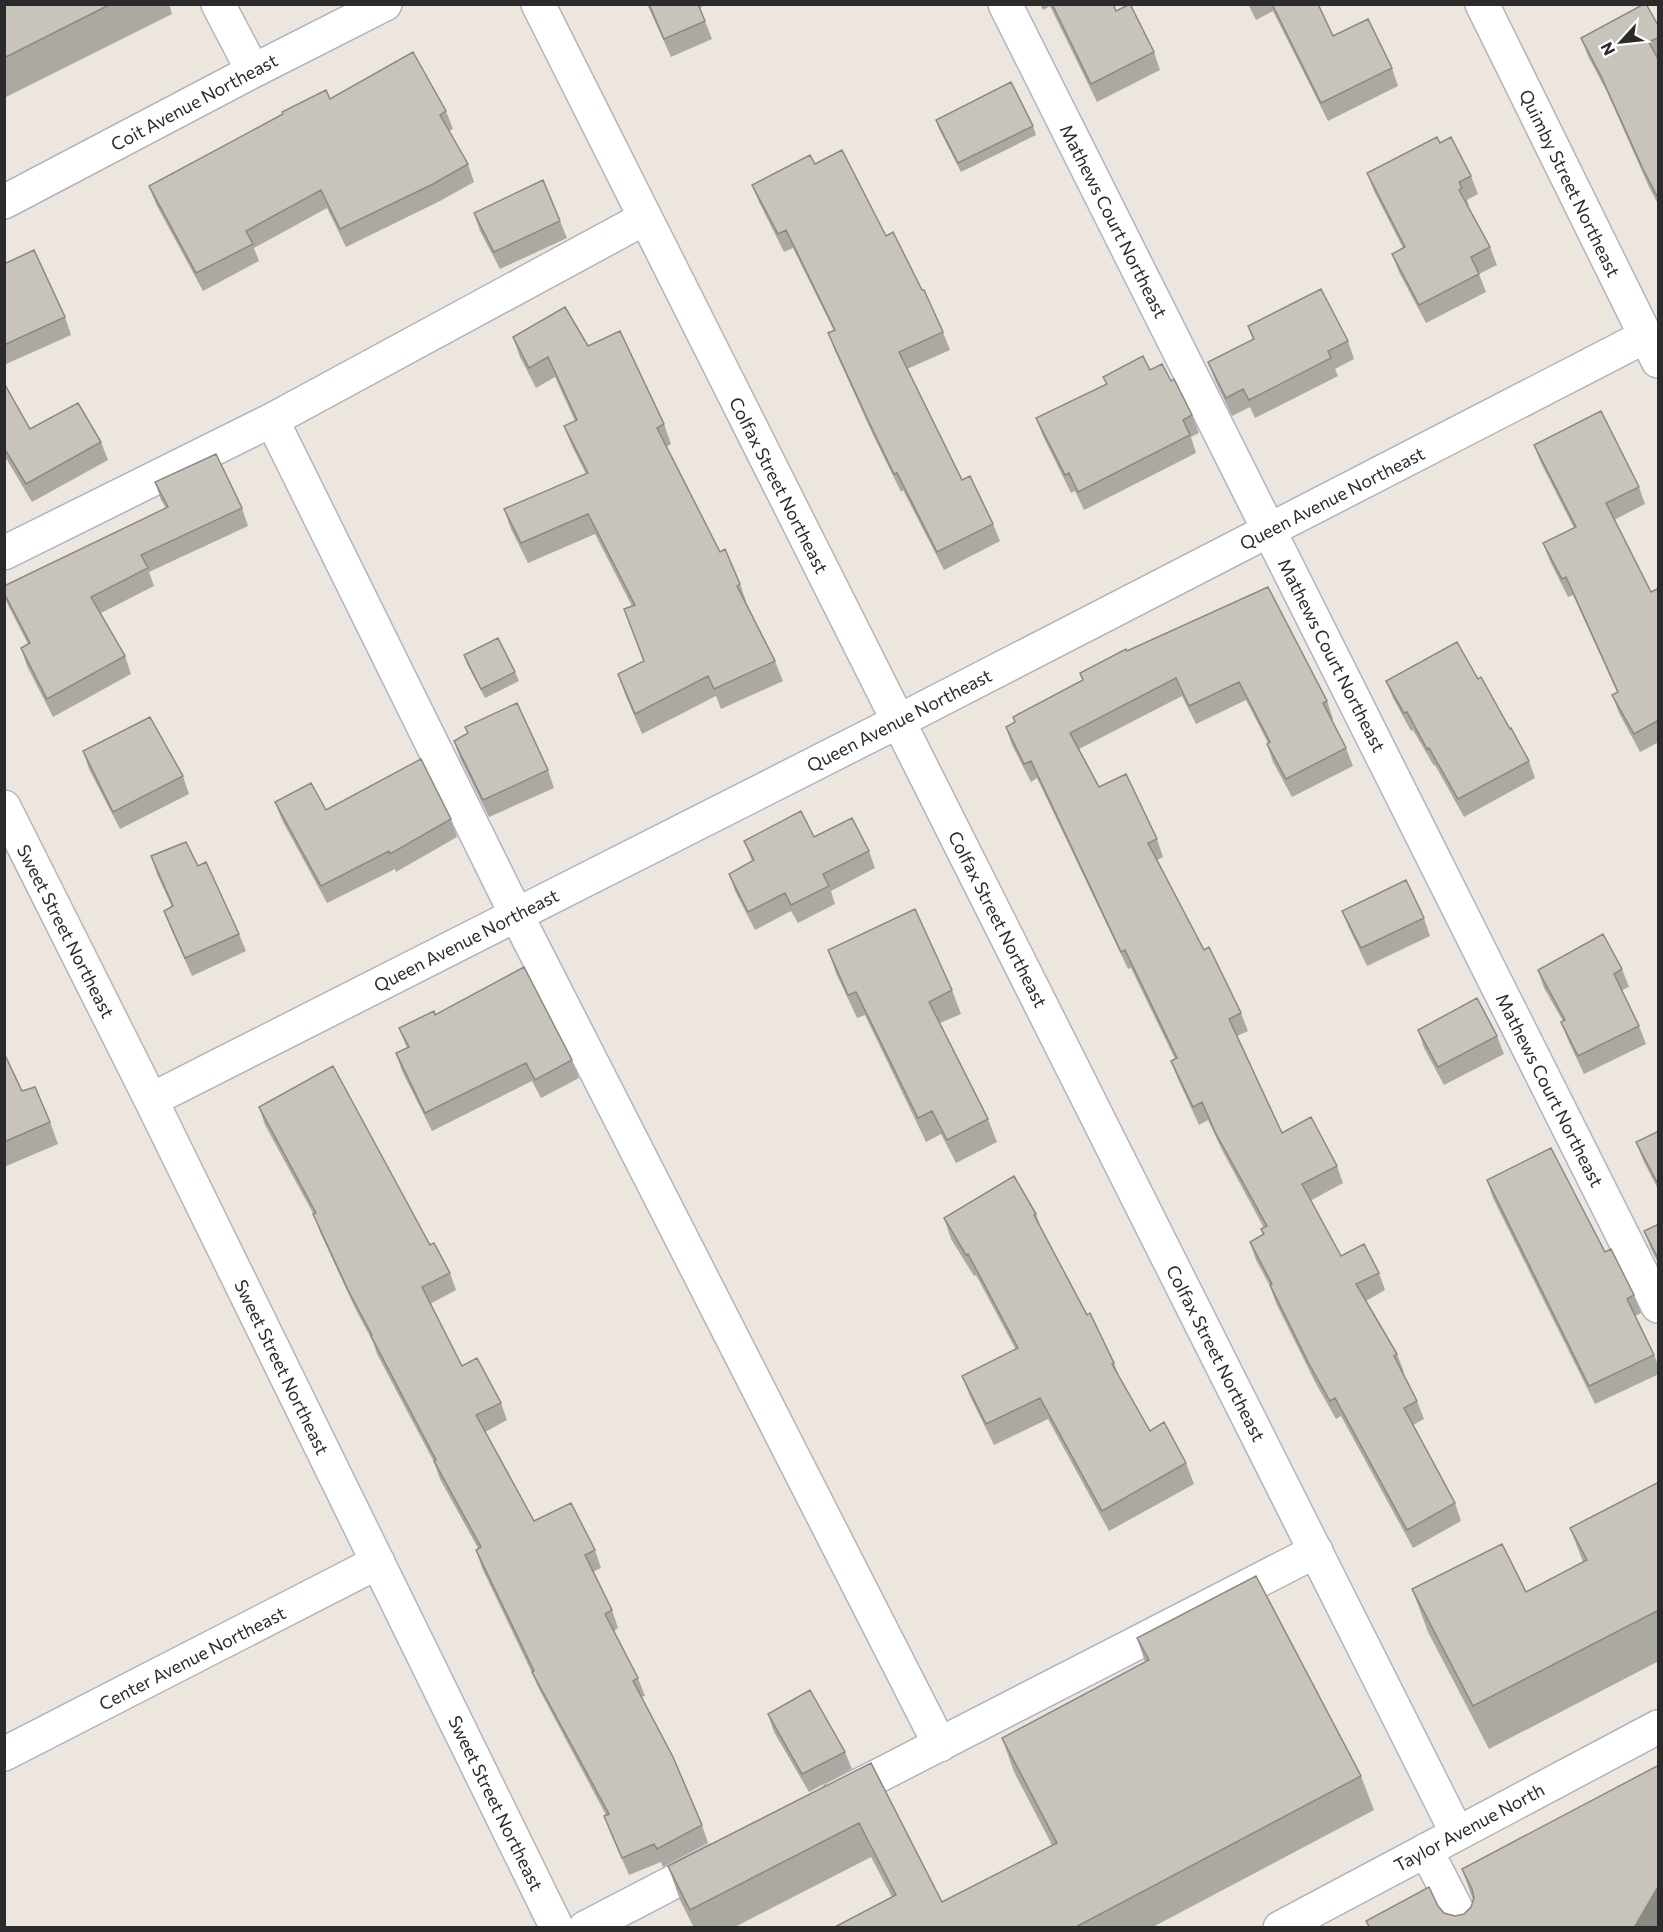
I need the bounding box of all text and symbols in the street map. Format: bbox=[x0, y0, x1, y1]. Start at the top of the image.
north arrow bbox=[1591, 12, 1651, 72]
text: N bbox=[1596, 39, 1618, 59]
street label: Coit Avenue Northeast bbox=[107, 49, 281, 155]
street label: Quimby Street Northeast bbox=[1515, 85, 1625, 281]
street label: Mathews Court Northeast bbox=[1056, 121, 1172, 321]
street label: Colfax Street Northeast bbox=[725, 393, 833, 577]
street label: Queen Avenue Northeast bbox=[1236, 442, 1428, 554]
street label: Mathews Court Northeast bbox=[1274, 555, 1390, 755]
street label: Queen Avenue Northeast bbox=[803, 664, 995, 776]
street label: Colfax Street Northeast bbox=[944, 827, 1052, 1011]
street label: Sweet Street Northeast bbox=[13, 841, 119, 1021]
street label: Queen Avenue Northeast bbox=[370, 884, 562, 996]
street label: Mathews Court Northeast bbox=[1492, 990, 1608, 1190]
street label: Colfax Street Northeast bbox=[1162, 1261, 1270, 1445]
street label: Sweet Street Northeast bbox=[230, 1276, 334, 1458]
street label: Center Avenue Northeast bbox=[95, 1601, 289, 1715]
street label: Sweet Street Northeast bbox=[444, 1712, 548, 1894]
street label: Taylor Avenue North bbox=[1390, 1778, 1548, 1876]

